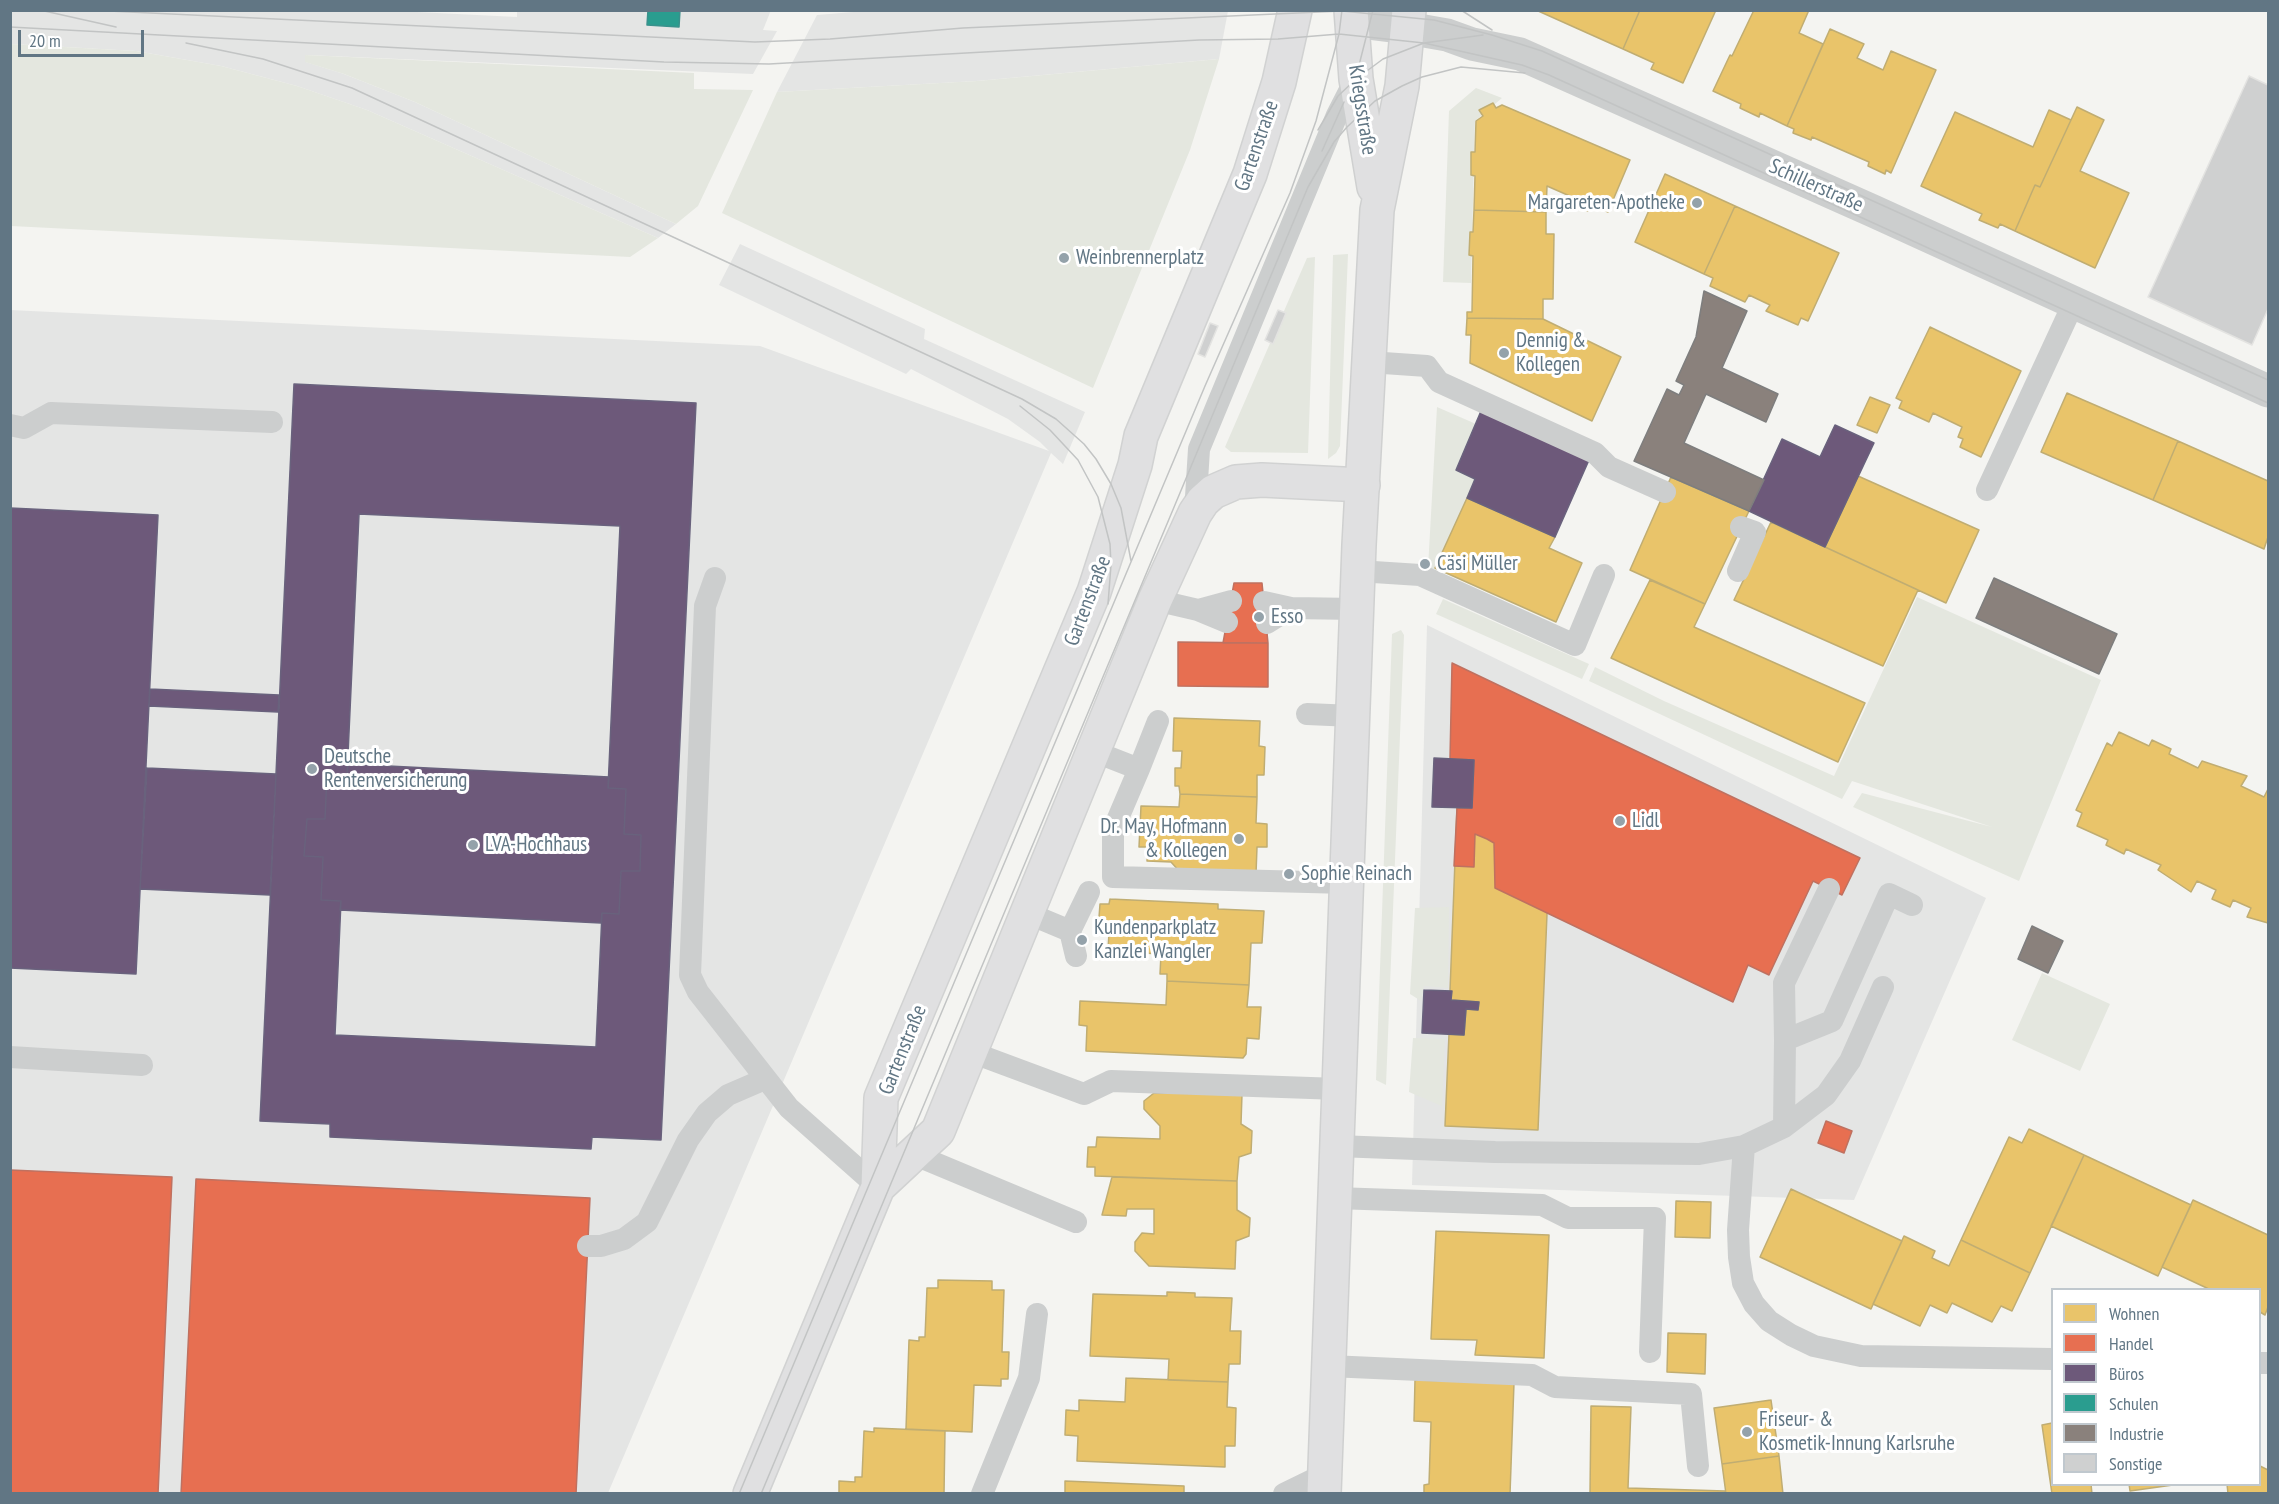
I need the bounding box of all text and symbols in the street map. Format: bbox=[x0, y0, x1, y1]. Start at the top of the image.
scale bar bbox=[21, 18, 147, 56]
text: 20 m bbox=[29, 29, 61, 52]
street label: Kriegsstraße bbox=[1342, 63, 1382, 157]
street label: Gartenstraße bbox=[1230, 97, 1284, 195]
street label: Schillerstraße bbox=[1765, 154, 1867, 218]
place label: Margareten-Apotheke bbox=[1528, 190, 1685, 216]
marker: Margareten-Apotheke bbox=[1690, 196, 1704, 210]
place label: Weinbrennerplatz bbox=[1076, 245, 1204, 271]
marker: Weinbrennerplatz bbox=[1057, 251, 1071, 265]
place label: Dennig & Kollegen bbox=[1516, 328, 1586, 378]
marker: Dennig & Kollegen bbox=[1497, 346, 1511, 360]
place label: Cäsi Müller bbox=[1437, 551, 1518, 577]
street label: Gartenstraße bbox=[1059, 552, 1117, 650]
marker: Cäsi Müller bbox=[1418, 557, 1432, 571]
place label: Esso bbox=[1271, 604, 1303, 630]
marker: Esso bbox=[1252, 610, 1266, 624]
place label: Deutsche Rentenversicherung bbox=[324, 744, 467, 794]
marker: Deutsche Rentenversicherung bbox=[305, 762, 319, 776]
place label: Lidl bbox=[1632, 808, 1659, 834]
place label: Dr. May, Hofmann & Kollegen bbox=[1100, 814, 1227, 864]
marker: Lidl bbox=[1613, 814, 1627, 828]
place label: LVA-Hochhaus bbox=[485, 832, 587, 858]
marker: Dr. May, Hofmann & Kollegen bbox=[1232, 832, 1246, 846]
marker: LVA-Hochhaus bbox=[466, 838, 480, 852]
place label: Sophie Reinach bbox=[1301, 861, 1412, 887]
marker: Sophie Reinach bbox=[1282, 867, 1296, 881]
place label: Kundenparkplatz Kanzlei Wangler bbox=[1094, 915, 1216, 965]
marker: Kundenparkplatz Kanzlei Wangler bbox=[1075, 933, 1089, 947]
street label: Gartenstraße bbox=[874, 1001, 932, 1099]
legend bbox=[2051, 1288, 2261, 1486]
text: Wohnen bbox=[2109, 1302, 2159, 1325]
text: Handel bbox=[2109, 1332, 2153, 1355]
text: Büros bbox=[2109, 1362, 2144, 1385]
text: Schulen bbox=[2109, 1392, 2158, 1415]
place label: Friseur- & Kosmetik-Innung Karlsruhe bbox=[1759, 1407, 1955, 1457]
text: Industrie bbox=[2109, 1422, 2164, 1445]
marker: Friseur- & Kosmetik-Innung Karlsruhe bbox=[1740, 1425, 1754, 1439]
text: Sonstige bbox=[2109, 1452, 2163, 1475]

